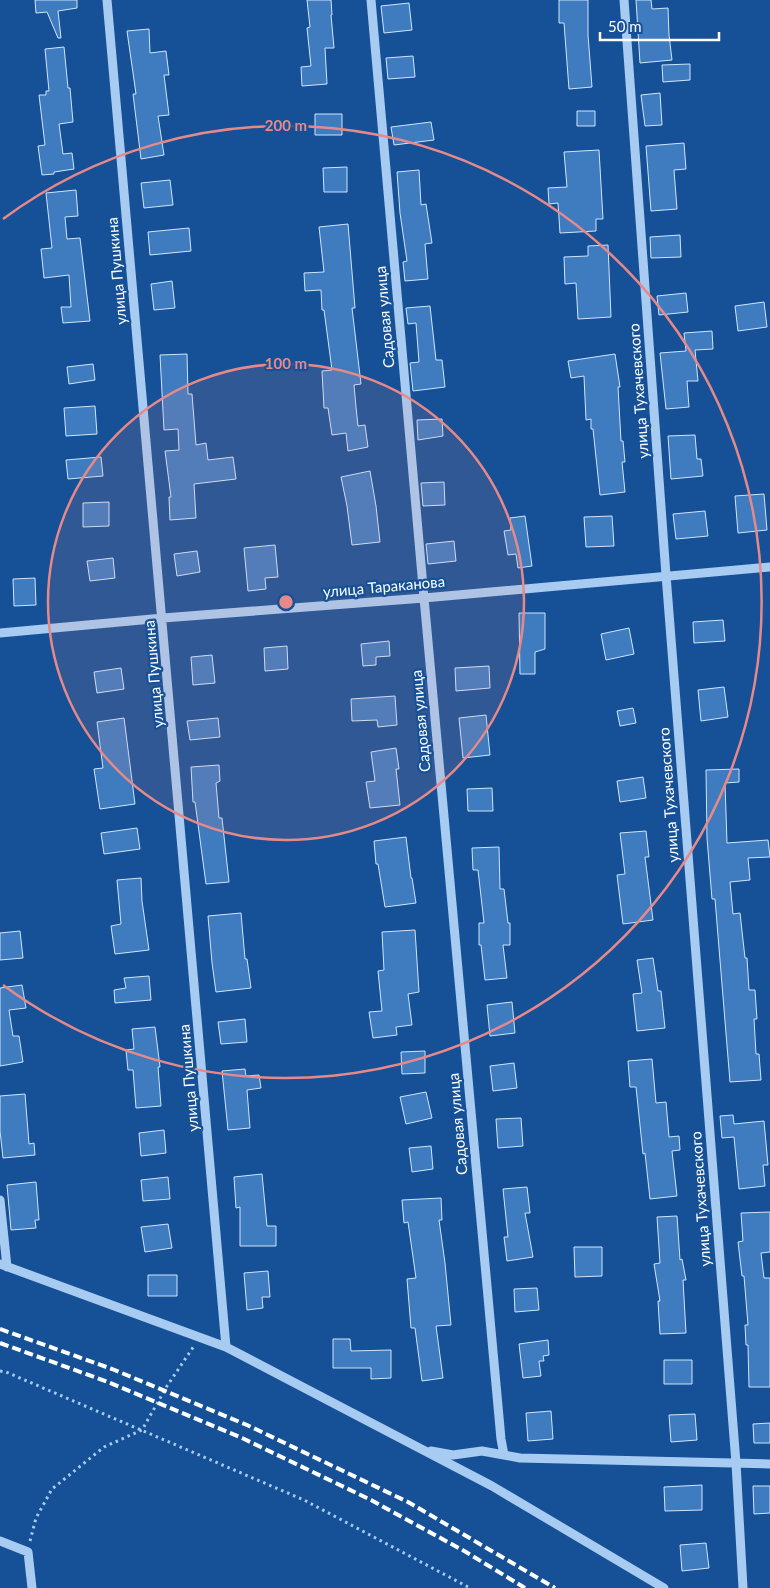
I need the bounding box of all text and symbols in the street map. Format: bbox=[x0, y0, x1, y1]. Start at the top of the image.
scale bar bbox=[600, 10, 719, 42]
text: 50 m bbox=[608, 17, 642, 35]
text: 200 m bbox=[265, 116, 307, 134]
street label: улица Пушкина bbox=[102, 216, 130, 326]
street label: Садовая улица bbox=[371, 265, 397, 369]
street label: улица Тухачевского bbox=[624, 323, 652, 459]
text: 100 m bbox=[265, 354, 307, 372]
street label: улица Тараканова bbox=[322, 572, 446, 600]
centre of rings bbox=[277, 593, 295, 611]
street label: улица Пушкина bbox=[139, 619, 167, 729]
street label: Садовая улица bbox=[407, 669, 433, 773]
street label: улица Тухачевского bbox=[654, 727, 682, 863]
street label: улица Пушкина bbox=[174, 1023, 202, 1133]
street label: Садовая улица bbox=[444, 1072, 470, 1176]
street label: улица Тухачевского bbox=[686, 1131, 714, 1267]

